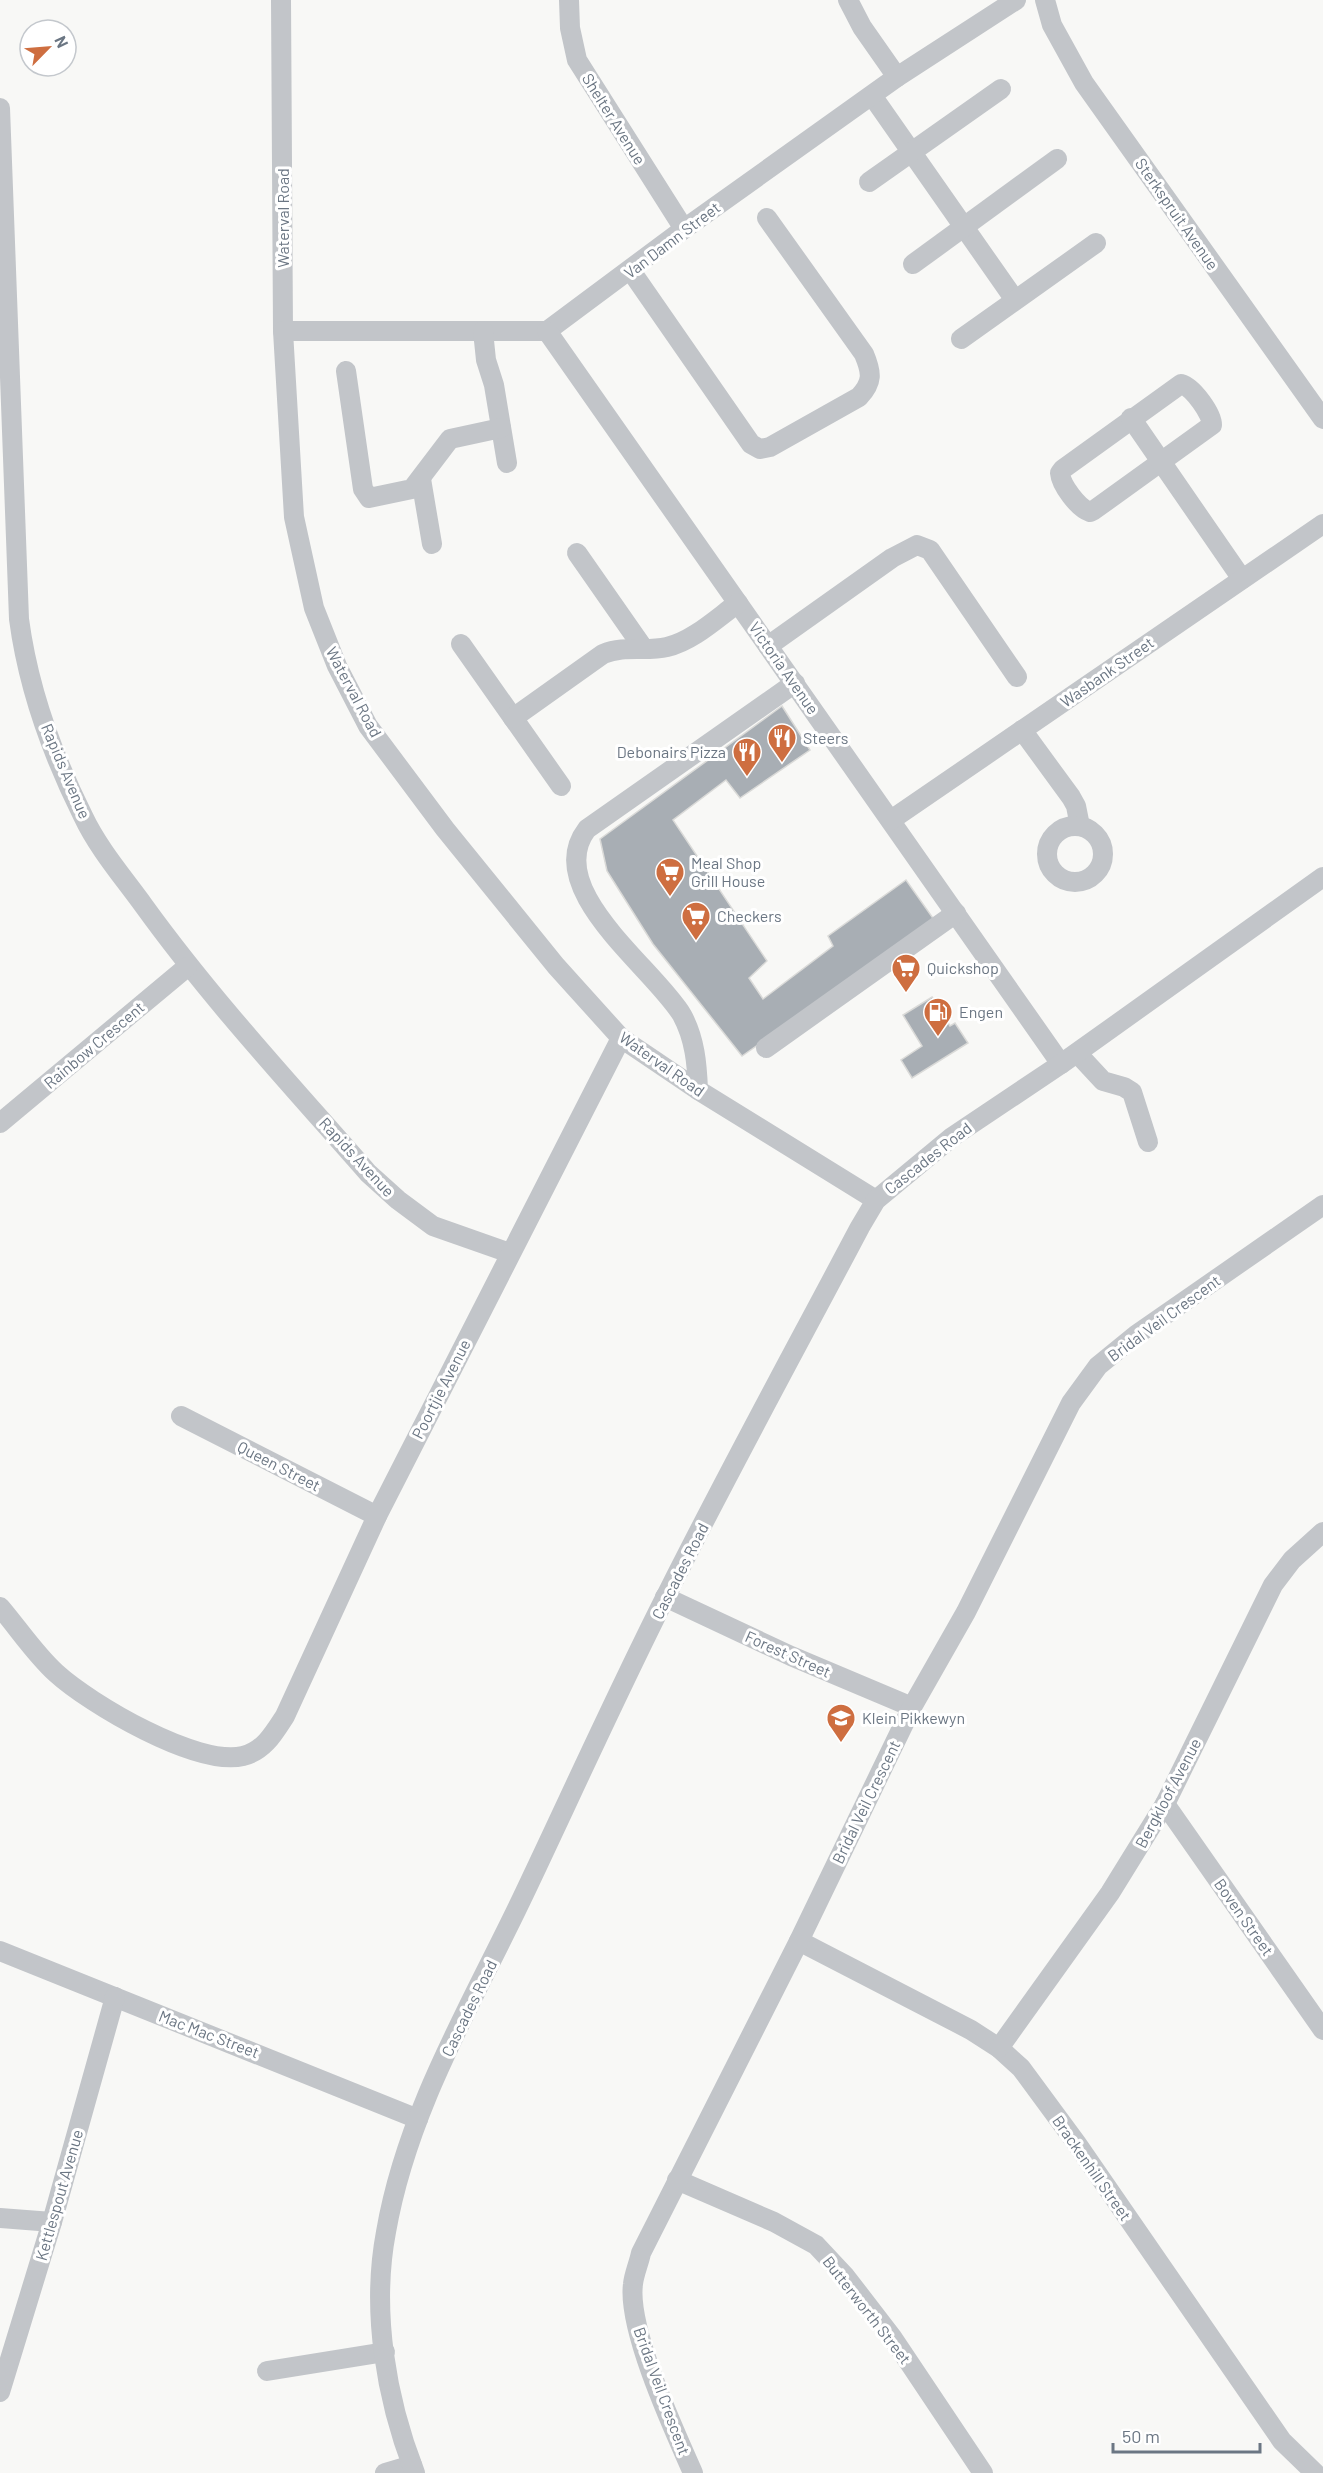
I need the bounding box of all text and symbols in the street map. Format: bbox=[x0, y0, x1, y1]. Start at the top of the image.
north arrow bbox=[18, 18, 78, 78]
text: N bbox=[51, 33, 73, 50]
street label: Shelter Avenue bbox=[579, 70, 650, 168]
street label: Sterkspruit Avenue bbox=[1132, 154, 1223, 273]
street label: Waterval Road bbox=[273, 168, 292, 268]
street label: Van Damn Street bbox=[620, 197, 723, 282]
street label: Victoria Avenue bbox=[746, 618, 823, 718]
street label: Wasbank Street bbox=[1056, 632, 1157, 711]
street label: Waterval Road bbox=[323, 643, 386, 740]
street label: Rapids Avenue bbox=[38, 720, 95, 821]
restaurant icon: Steers bbox=[766, 722, 798, 764]
place label: Steers bbox=[803, 728, 848, 747]
restaurant icon: Debonairs Pizza bbox=[731, 736, 763, 778]
place label: Debonairs Pizza bbox=[617, 742, 726, 761]
place label: Meal Shop Grill House bbox=[691, 853, 765, 890]
supermarket icon: Meal Shop Grill House bbox=[654, 856, 686, 898]
supermarket icon: Checkers bbox=[680, 900, 712, 942]
place label: Checkers bbox=[717, 906, 782, 925]
supermarket icon: Quickshop bbox=[890, 952, 922, 994]
place label: Quickshop bbox=[927, 958, 999, 977]
fuel station icon: Engen bbox=[922, 996, 954, 1038]
street label: Rainbow Crescent bbox=[40, 997, 148, 1092]
place label: Engen bbox=[959, 1002, 1003, 1021]
street label: Waterval Road bbox=[616, 1027, 709, 1100]
street label: Rapids Avenue bbox=[316, 1113, 399, 1200]
street label: Cascades Road bbox=[880, 1118, 975, 1198]
street label: Bridal Veil Crescent bbox=[1104, 1270, 1224, 1365]
street label: Poortjie Avenue bbox=[407, 1336, 474, 1442]
street label: Queen Street bbox=[235, 1437, 324, 1495]
street label: Cascades Road bbox=[647, 1520, 712, 1622]
street label: Forest Street bbox=[742, 1626, 834, 1681]
school or university icon: Klein Pikkewyn bbox=[825, 1702, 857, 1744]
place label: Klein Pikkewyn bbox=[862, 1708, 965, 1727]
street label: Bergkloof Avenue bbox=[1131, 1735, 1204, 1851]
street label: Bridal Veil Crescent bbox=[828, 1737, 904, 1866]
street label: Boven Street bbox=[1211, 1874, 1278, 1959]
street label: Cascades Road bbox=[437, 1956, 500, 2059]
street label: Mac Mac Street bbox=[156, 2006, 262, 2061]
street label: Brackenhill Street bbox=[1049, 2111, 1136, 2224]
street label: Kettlespout Avenue bbox=[31, 2127, 86, 2262]
street label: Butterworth Street bbox=[819, 2252, 915, 2368]
street label: Bridal Veil Crescent bbox=[631, 2324, 694, 2457]
scale bar bbox=[1113, 2416, 1260, 2454]
text: 50 m bbox=[1122, 2425, 1160, 2447]

